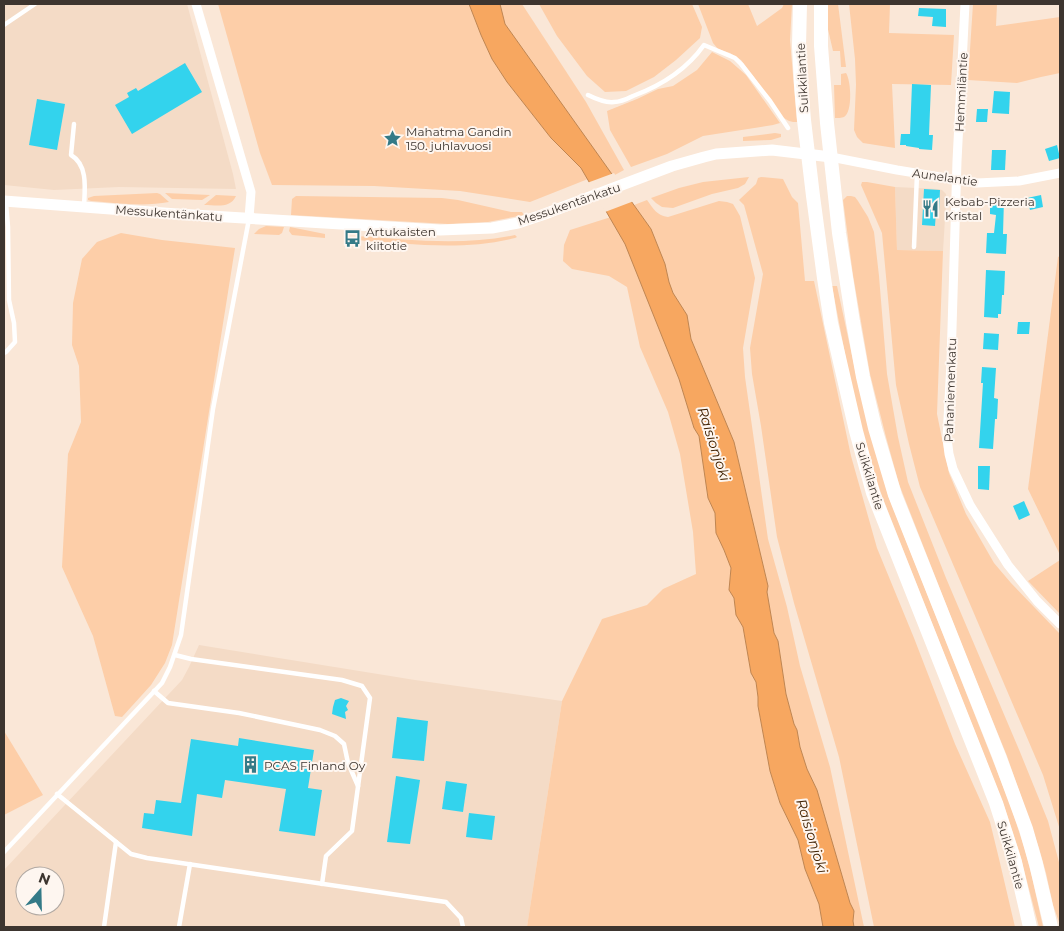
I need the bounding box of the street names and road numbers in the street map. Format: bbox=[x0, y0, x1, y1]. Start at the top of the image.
street label: Suikkilantie bbox=[793, 43, 811, 113]
street label: Hemmiläntie bbox=[951, 52, 971, 132]
street label: Aunelantie bbox=[911, 165, 979, 189]
street label: Messukentänkatu bbox=[516, 179, 622, 229]
street label: Messukentänkatu bbox=[115, 202, 223, 224]
street label: Pahaniemenkatu bbox=[941, 338, 959, 442]
street label: Suikkilantie bbox=[853, 440, 887, 512]
street label: Suikkilantie bbox=[994, 819, 1028, 891]

